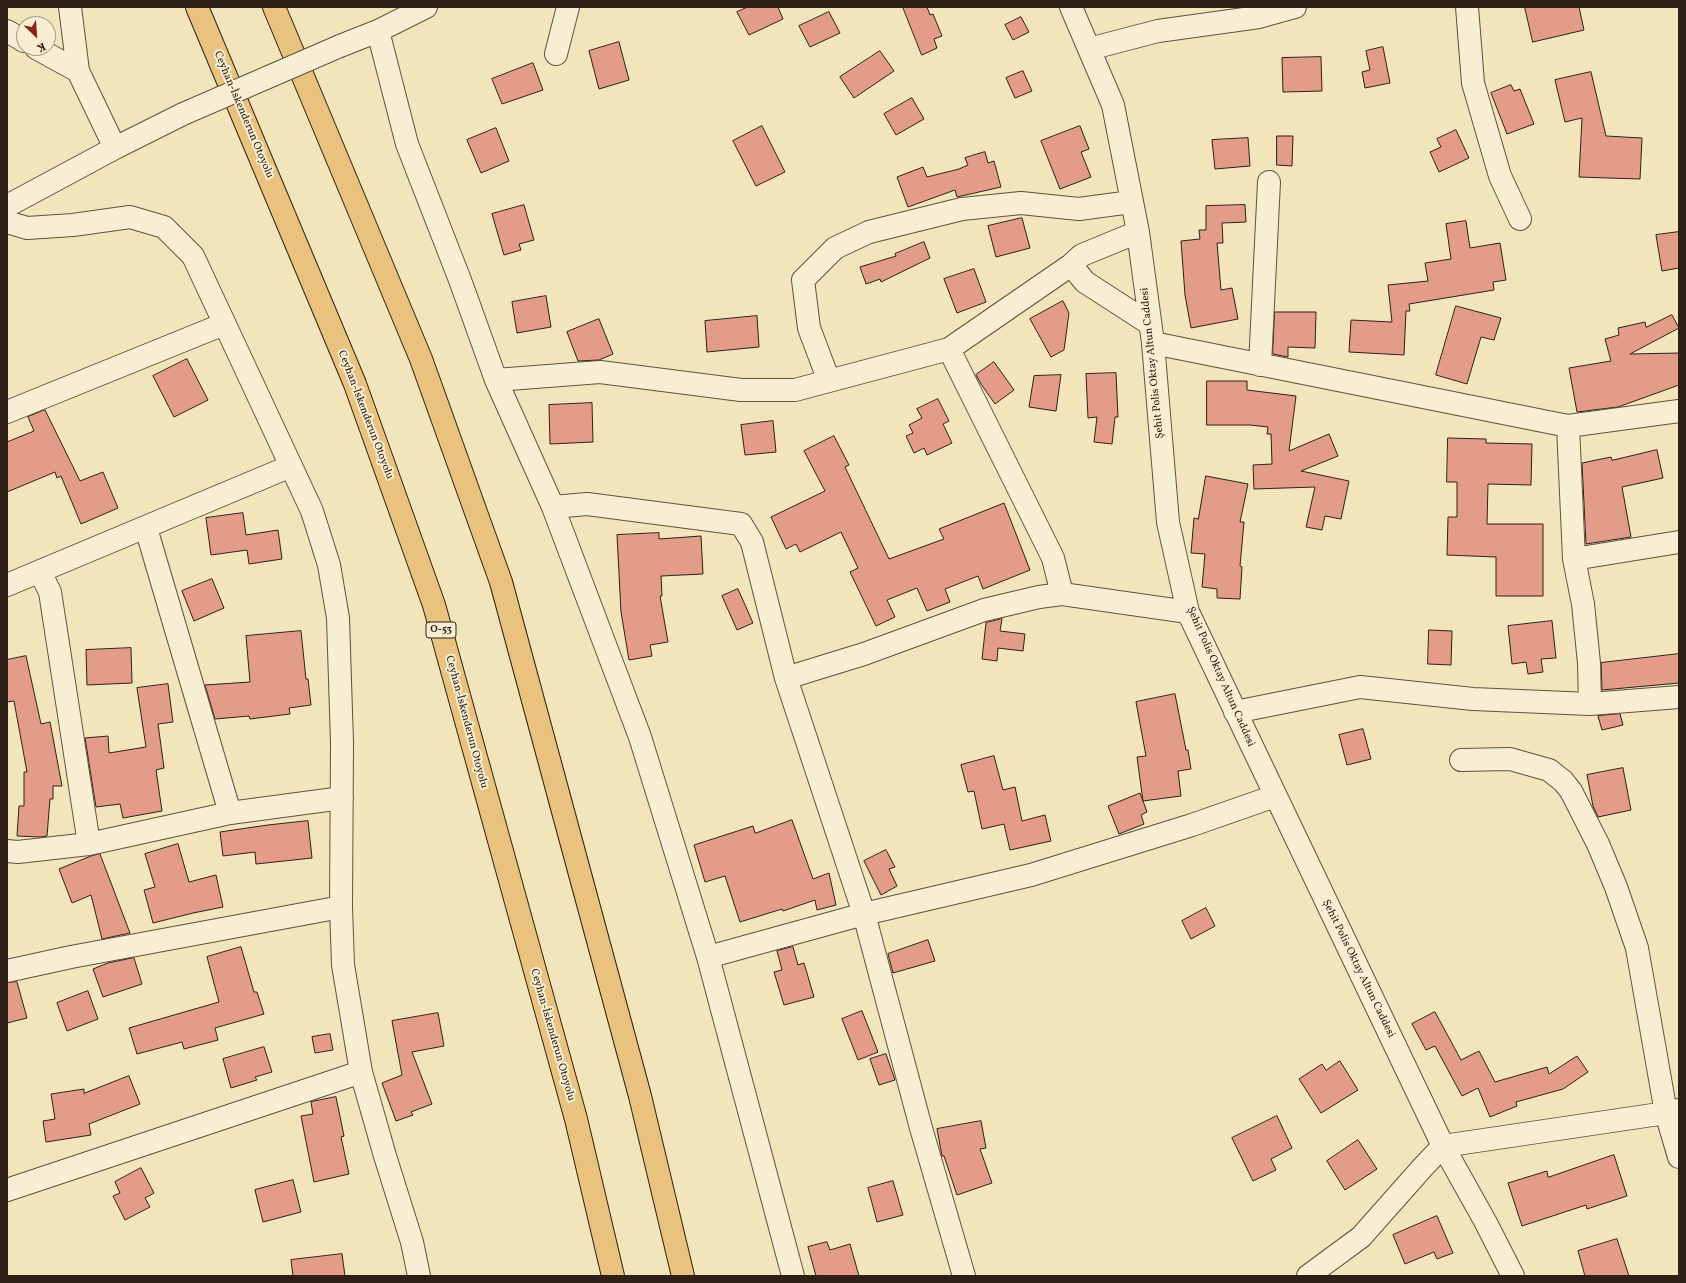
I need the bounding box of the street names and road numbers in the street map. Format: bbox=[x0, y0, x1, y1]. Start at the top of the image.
street label: Ceyhan-İskenderun Otoyolu bbox=[210, 49, 276, 181]
street label: Şehit Polis Oktay Altun Caddesi bbox=[1138, 287, 1168, 439]
street label: Ceyhan-İskenderun Otoyolu bbox=[334, 349, 396, 481]
street label: Şehit Polis Oktay Altun Caddesi bbox=[1183, 605, 1257, 749]
road number: O-53 bbox=[426, 622, 456, 638]
street label: Ceyhan-İskenderun Otoyolu bbox=[442, 654, 490, 790]
street label: Şehit Polis Oktay Altun Caddesi bbox=[1319, 898, 1397, 1040]
street label: Ceyhan-İskenderun Otoyolu bbox=[527, 967, 577, 1103]

